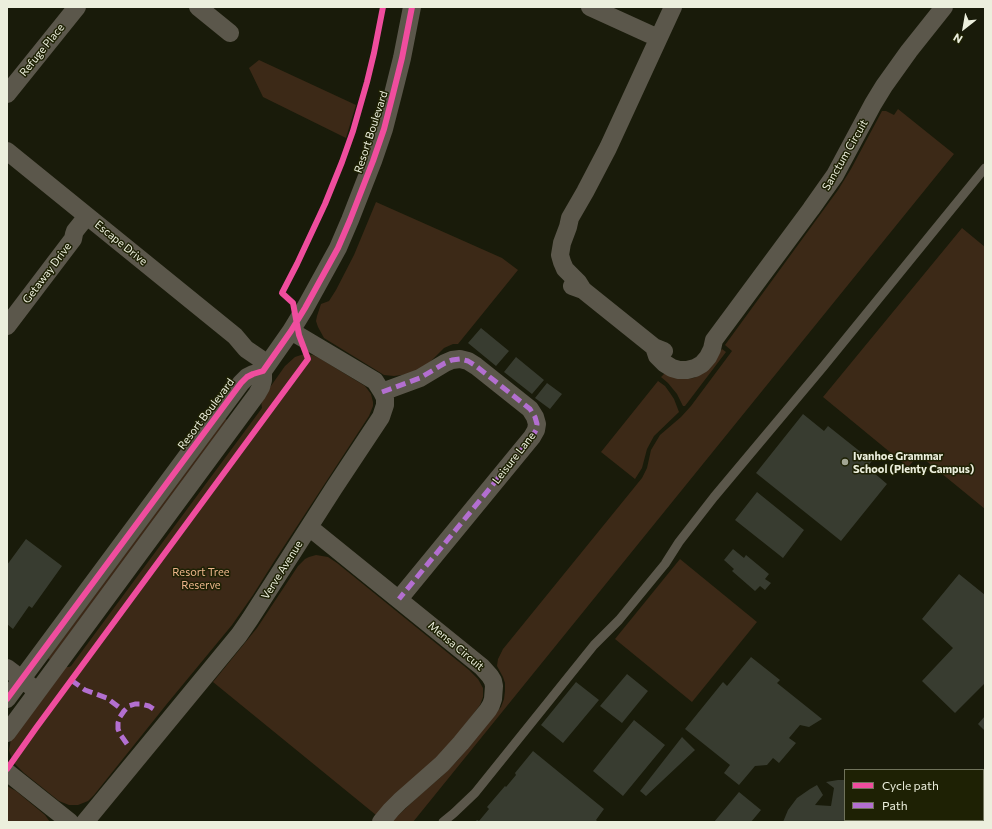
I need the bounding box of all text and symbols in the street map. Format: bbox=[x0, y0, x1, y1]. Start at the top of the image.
north arrow bbox=[944, 8, 984, 48]
street label: Refuge Place bbox=[17, 21, 67, 79]
text: N bbox=[951, 31, 964, 46]
street label: Resort Boulevard bbox=[352, 89, 390, 175]
street label: Sanctum Circuit bbox=[819, 117, 871, 193]
street label: Escape Drive bbox=[92, 218, 150, 268]
street label: Getaway Drive bbox=[20, 240, 74, 306]
street label: Resort Boulevard bbox=[175, 376, 237, 452]
street label: Leisure Lane bbox=[490, 429, 538, 487]
place label: Ivanhoe Grammar School (Plenty Campus) bbox=[853, 449, 974, 475]
marker: Ivanhoe Grammar School (Plenty Campus) bbox=[840, 457, 850, 467]
street label: Verve Avenue bbox=[259, 538, 305, 602]
park label: Resort Tree Reserve bbox=[172, 565, 230, 591]
street label: Mensa Circuit bbox=[425, 619, 487, 673]
legend bbox=[844, 769, 984, 821]
text: Cycle path bbox=[882, 778, 939, 792]
text: Path bbox=[882, 798, 908, 812]

